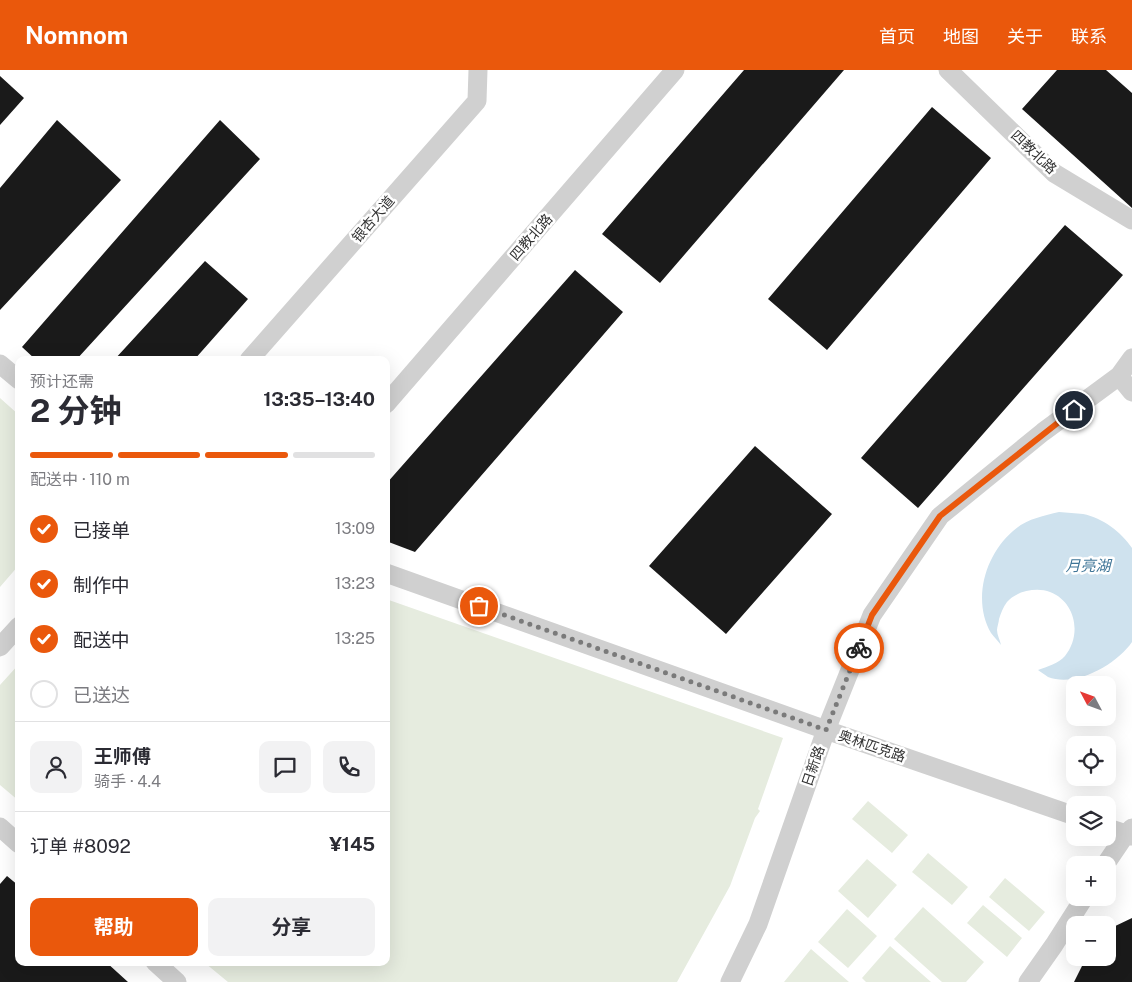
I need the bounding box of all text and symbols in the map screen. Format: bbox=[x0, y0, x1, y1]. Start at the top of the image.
text: Nomnom bbox=[25, 21, 128, 49]
text: 首页 bbox=[879, 26, 915, 47]
text: 地图 bbox=[943, 26, 979, 47]
text: 关于 bbox=[1007, 26, 1043, 47]
text: 联系 bbox=[1071, 26, 1107, 47]
street label: 四教北路 bbox=[1008, 127, 1060, 177]
street label: 银杏大道 bbox=[349, 193, 397, 245]
street label: 四教北路 bbox=[507, 211, 555, 263]
text: 预计还需 bbox=[30, 372, 94, 391]
text: 13:35–13:40 bbox=[263, 388, 375, 410]
pin bbox=[1053, 389, 1095, 431]
text: 2 分钟 bbox=[30, 392, 122, 429]
icon: home bbox=[1060, 396, 1088, 424]
text: 配送中 · 110 m bbox=[30, 470, 130, 489]
icon: check bbox=[30, 515, 58, 543]
text: 已接单 bbox=[73, 519, 130, 541]
text: 13:09 bbox=[335, 519, 375, 538]
water label: 月亮湖 bbox=[1065, 557, 1112, 574]
icon: check bbox=[30, 570, 58, 598]
text: 制作中 bbox=[73, 574, 130, 596]
text: 13:23 bbox=[335, 574, 375, 593]
pin bbox=[458, 585, 500, 627]
icon: bag bbox=[465, 592, 493, 620]
courier bbox=[834, 623, 884, 673]
icon: check bbox=[30, 625, 58, 653]
text: 配送中 bbox=[73, 629, 130, 651]
text: 13:25 bbox=[335, 629, 375, 648]
icon: bike bbox=[845, 634, 873, 662]
north arrow bbox=[1066, 676, 1116, 726]
map controls bbox=[1066, 676, 1116, 966]
text: 已送达 bbox=[73, 684, 130, 706]
street label: 奥林匹克路 bbox=[836, 727, 908, 765]
button: locate bbox=[1066, 736, 1116, 786]
button: person bbox=[30, 741, 82, 793]
button: chat bbox=[259, 741, 311, 793]
button: phone bbox=[323, 741, 375, 793]
street label: 日新路 bbox=[799, 744, 827, 788]
text: 王师傅 bbox=[94, 745, 151, 767]
text: 骑手 · 4.4 bbox=[94, 772, 161, 791]
button: layers bbox=[1066, 796, 1116, 846]
text: ¥145 bbox=[329, 833, 375, 855]
text: 订单 #8092 bbox=[30, 835, 131, 857]
button: + bbox=[1066, 856, 1116, 906]
button: 帮助 bbox=[30, 898, 198, 956]
button: 分享 bbox=[208, 898, 375, 956]
button: − bbox=[1066, 916, 1116, 966]

